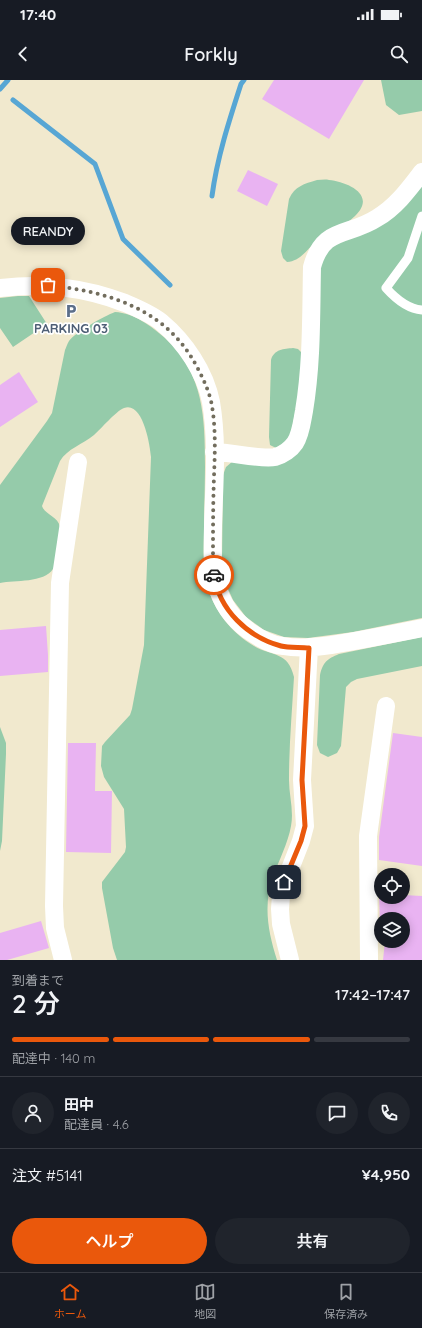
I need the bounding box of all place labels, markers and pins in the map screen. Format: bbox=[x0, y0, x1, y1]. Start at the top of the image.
callout: REANDY bbox=[11, 217, 85, 245]
pin bbox=[31, 268, 65, 302]
parking icon: PARKING 03 bbox=[63, 303, 79, 319]
place label: PARKING 03 bbox=[34, 320, 108, 336]
pin bbox=[267, 865, 301, 899]

